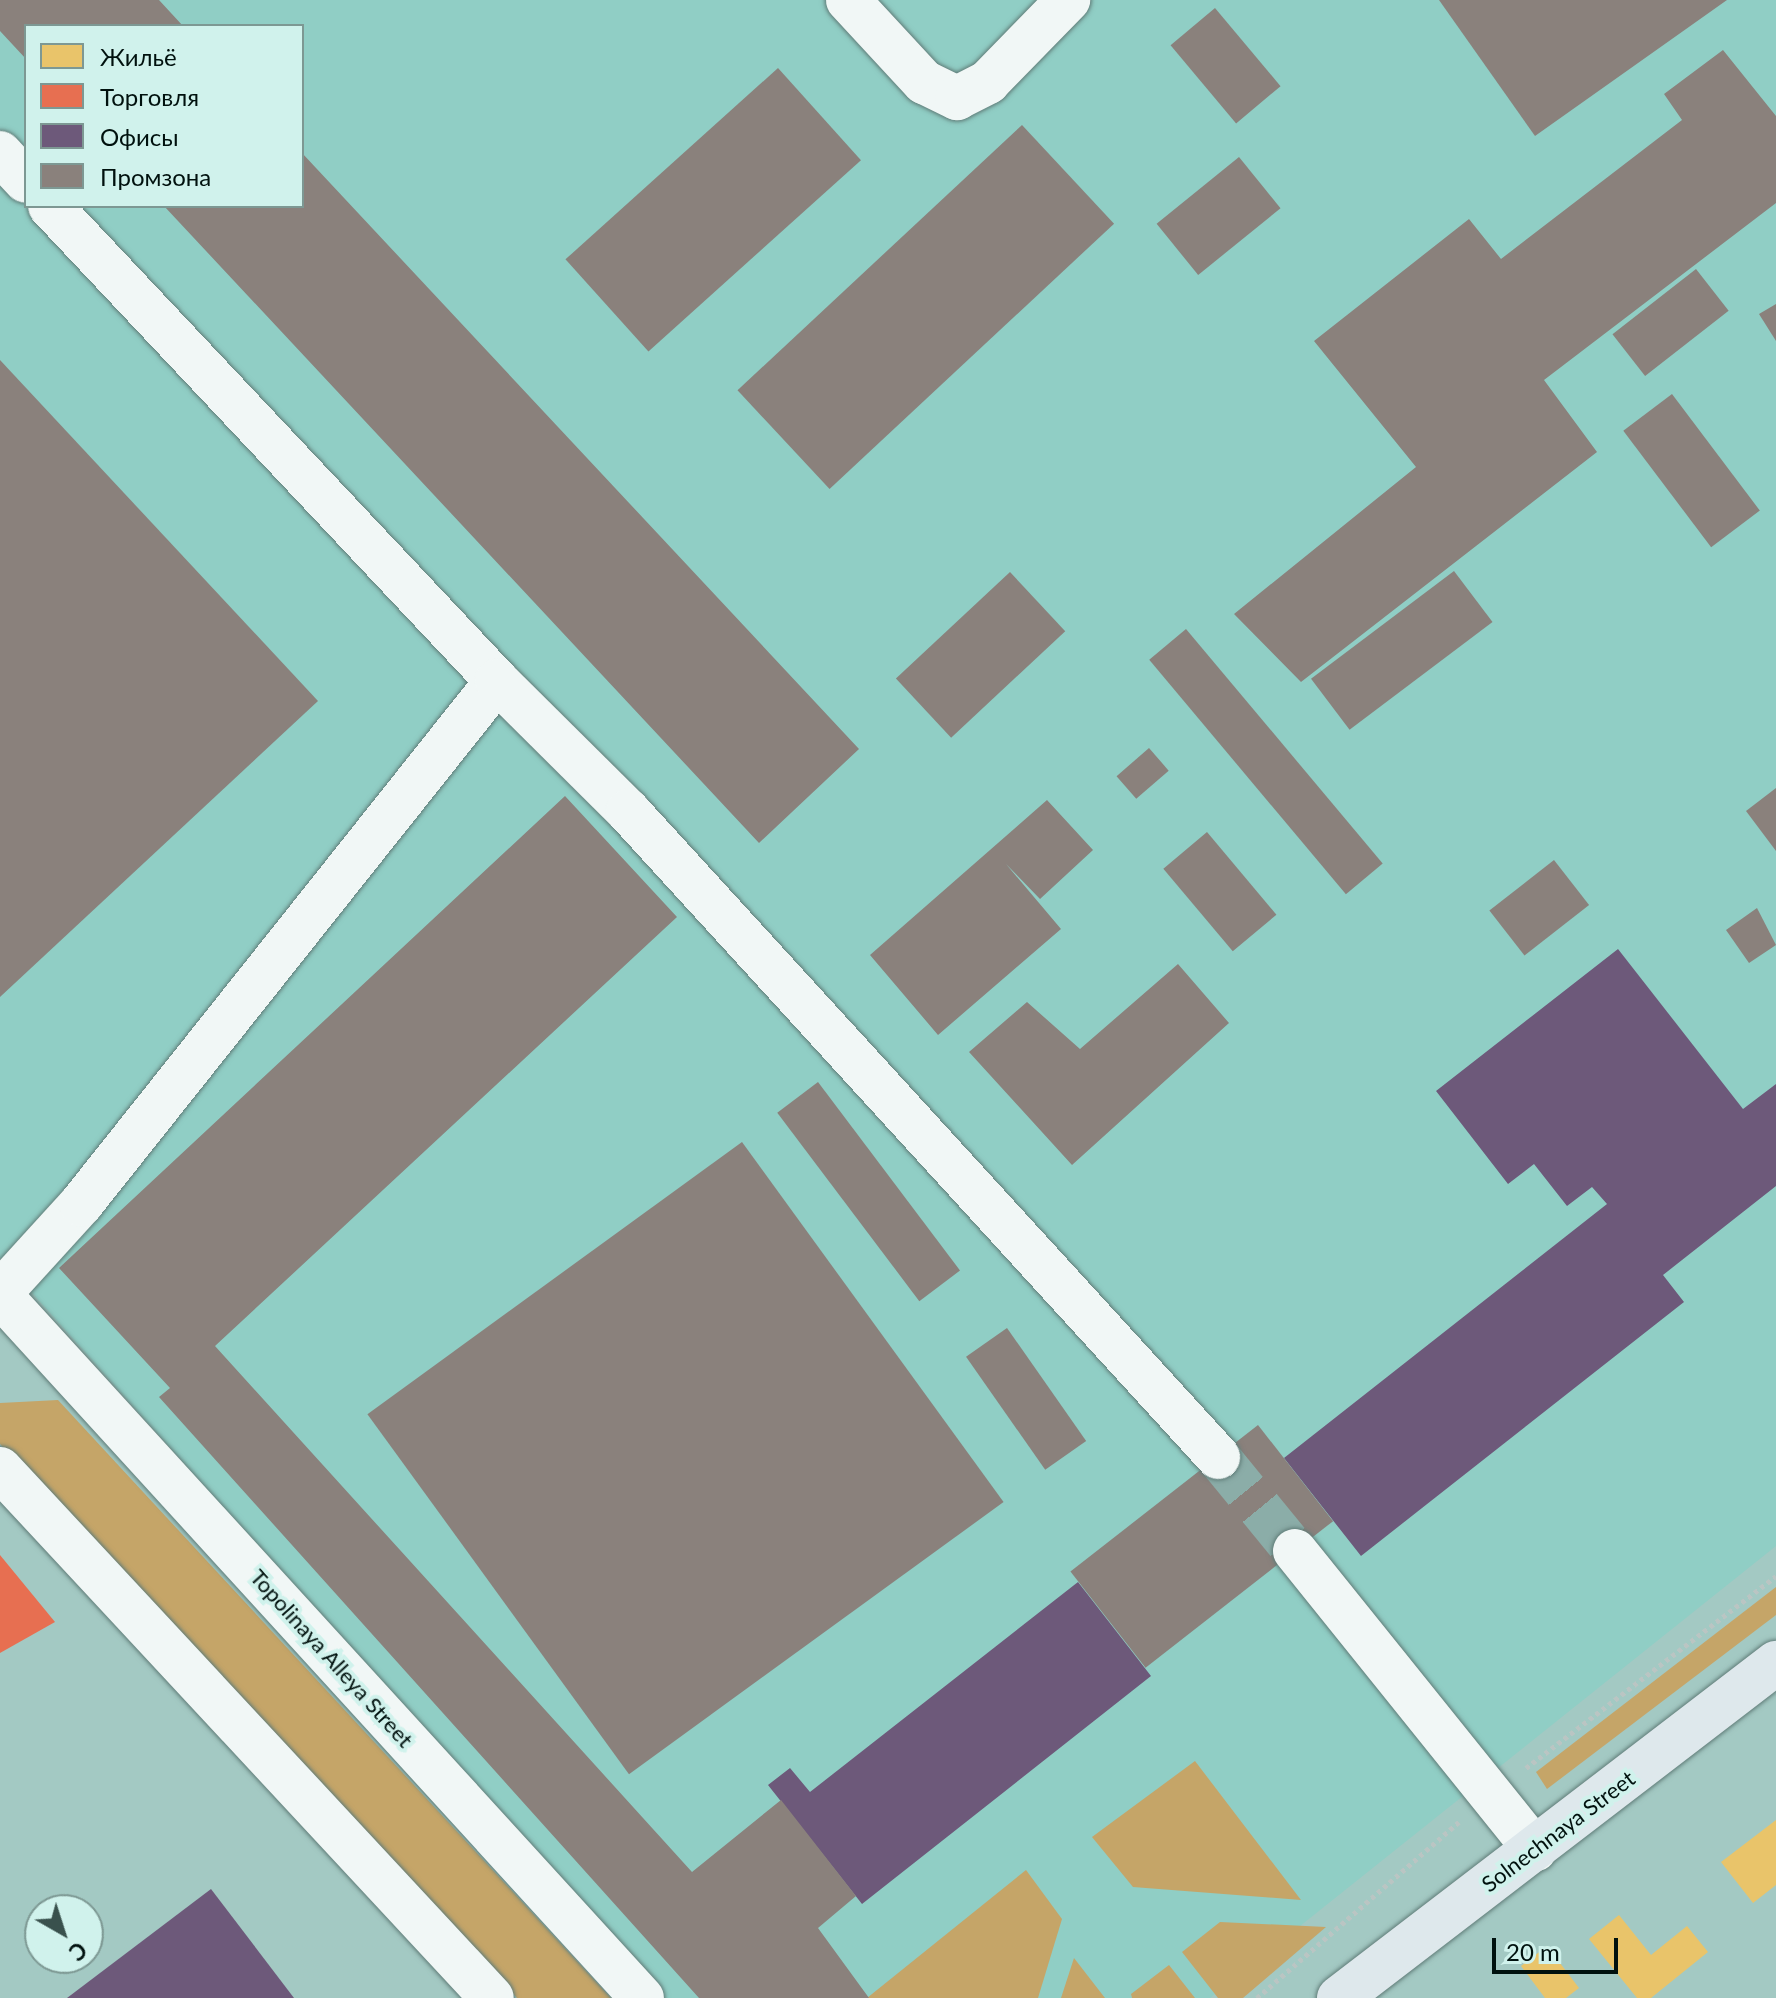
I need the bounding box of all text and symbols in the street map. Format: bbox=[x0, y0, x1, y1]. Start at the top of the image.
legend bbox=[24, 24, 304, 208]
text: Жильё bbox=[100, 42, 177, 71]
text: Торговля bbox=[100, 82, 199, 111]
text: Офисы bbox=[100, 122, 179, 151]
text: Промзона bbox=[100, 162, 211, 191]
street label: Topolinaya Alleya Street bbox=[245, 1563, 419, 1753]
street label: Solnechnaya Street bbox=[1476, 1765, 1640, 1897]
north arrow bbox=[24, 1894, 104, 1974]
scale bar bbox=[1496, 1922, 1622, 1972]
text: С bbox=[64, 1936, 92, 1967]
text: 20 m bbox=[1506, 1937, 1560, 1966]

